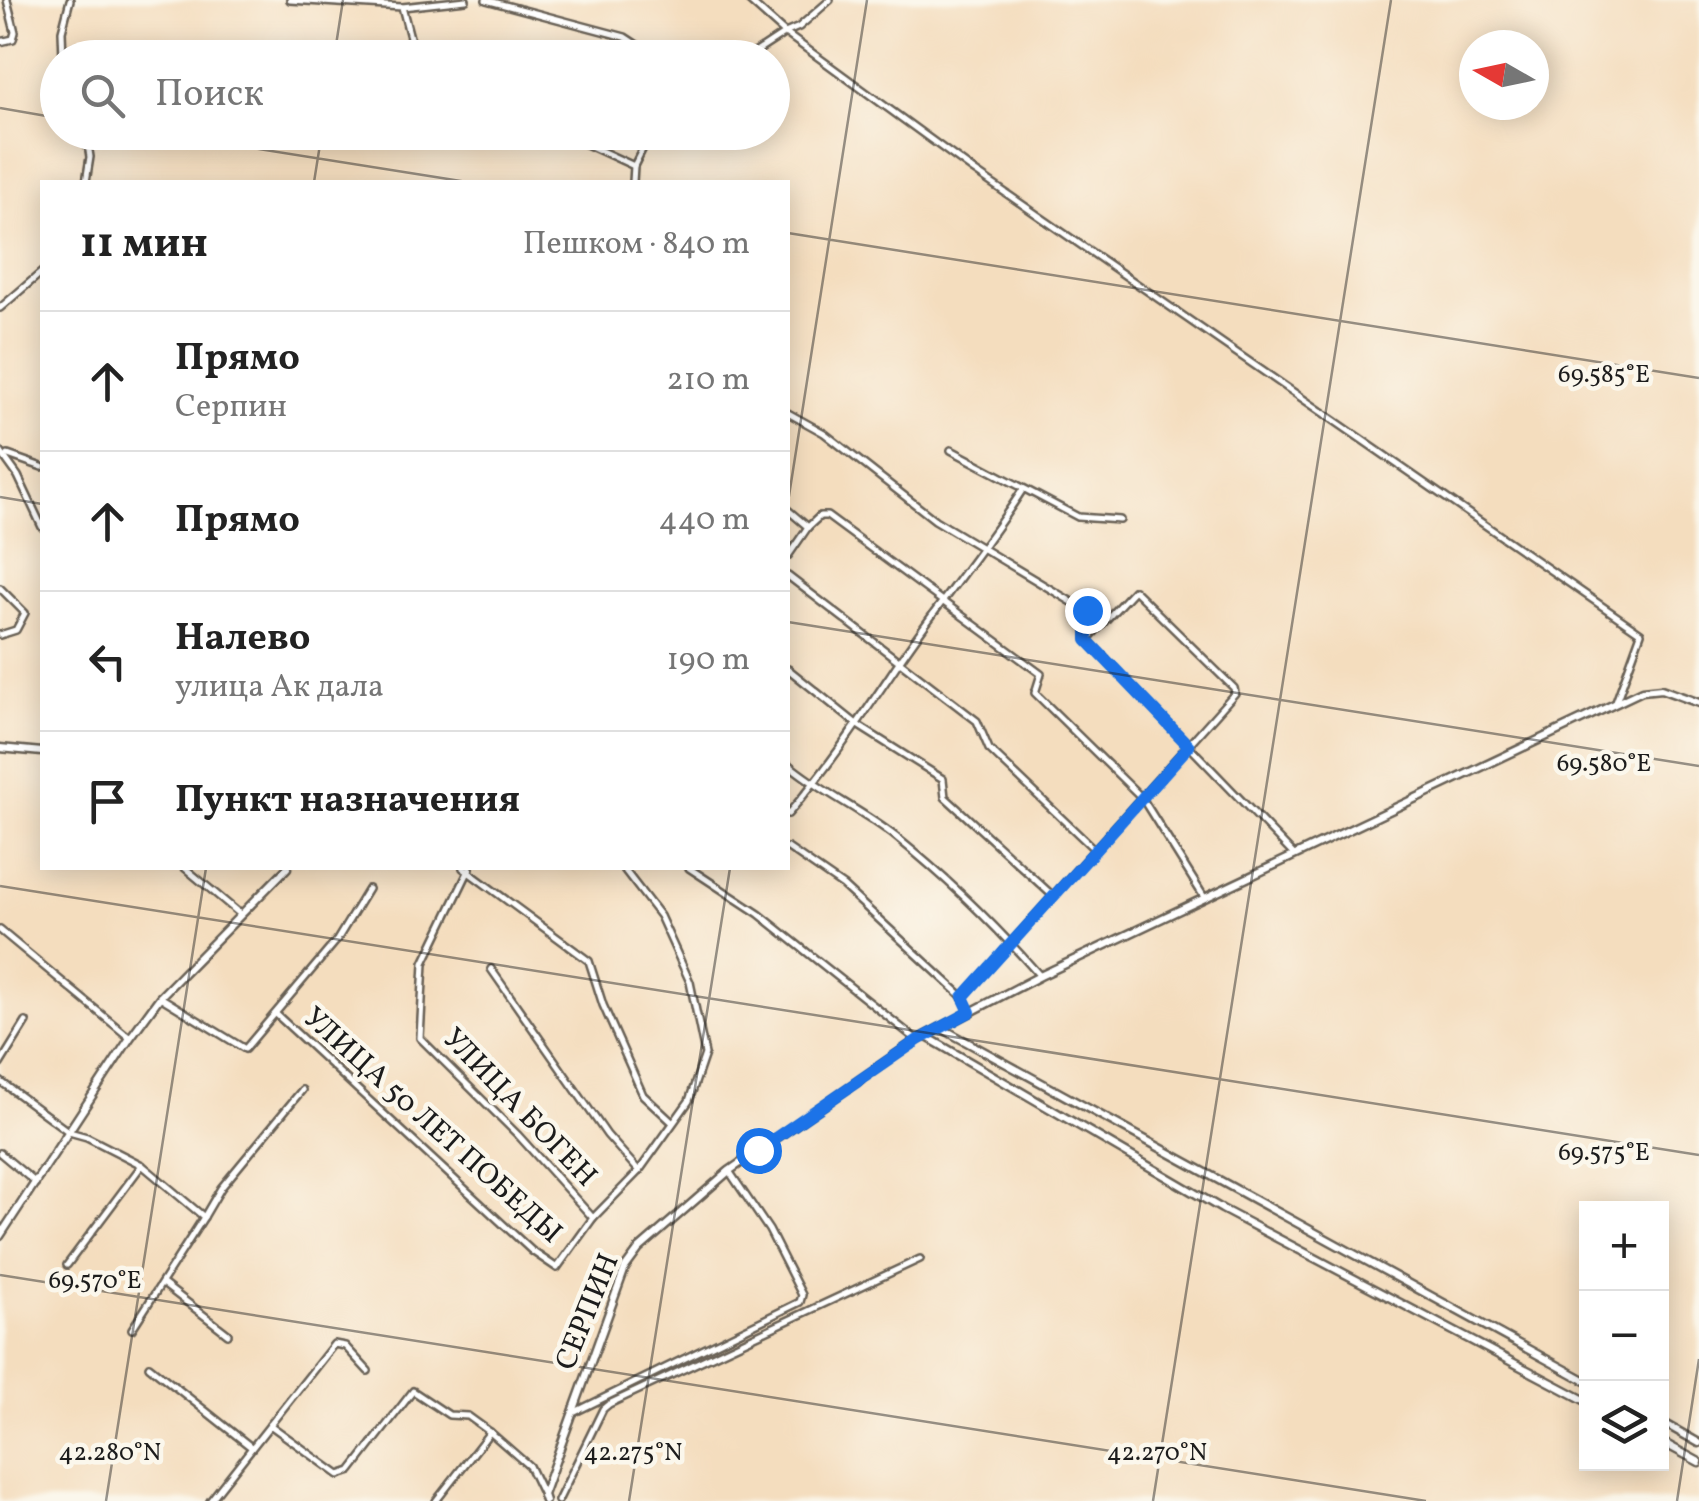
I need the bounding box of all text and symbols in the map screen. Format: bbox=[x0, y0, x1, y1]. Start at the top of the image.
north arrow bbox=[1459, 30, 1549, 120]
search box bbox=[40, 40, 790, 150]
icon: search bbox=[75, 68, 130, 123]
text: Поиск bbox=[155, 69, 264, 122]
text: 11 мин bbox=[80, 216, 208, 275]
text: Пешком · 840 m bbox=[523, 223, 750, 267]
text: Прямо bbox=[175, 333, 300, 386]
icon: ahead bbox=[80, 354, 135, 409]
text: 69.585°E bbox=[1558, 358, 1650, 393]
text: 210 m bbox=[666, 359, 750, 403]
text: Серпин bbox=[175, 386, 287, 430]
icon: ahead bbox=[80, 494, 135, 549]
text: Прямо bbox=[175, 495, 300, 548]
text: 440 m bbox=[658, 499, 750, 543]
route end bbox=[1065, 588, 1111, 634]
text: Налево bbox=[175, 613, 311, 666]
icon: left bbox=[80, 634, 135, 689]
text: 190 m bbox=[666, 639, 750, 683]
text: улица Ак дала bbox=[175, 666, 384, 710]
text: 69.580°E bbox=[1557, 747, 1651, 782]
icon: arrive bbox=[80, 774, 135, 829]
text: Пункт назначения bbox=[175, 775, 520, 828]
street label: УЛИЦА 50 ЛЕТ ПОБЕДЫ bbox=[293, 998, 571, 1254]
street label: УЛИЦА БОГЕН bbox=[432, 1019, 606, 1197]
route start bbox=[736, 1128, 782, 1174]
text: 69.575°E bbox=[1558, 1136, 1650, 1171]
map controls bbox=[1579, 1201, 1669, 1471]
button: + bbox=[1579, 1201, 1669, 1291]
street label: СЕРПИН bbox=[546, 1247, 630, 1377]
text: 69.570°E bbox=[48, 1264, 142, 1299]
button: − bbox=[1579, 1291, 1669, 1381]
button: layers bbox=[1579, 1381, 1669, 1471]
text: 42.280°N bbox=[59, 1436, 161, 1471]
text: 42.275°N bbox=[583, 1436, 683, 1471]
text: 42.270°N bbox=[1107, 1436, 1207, 1471]

